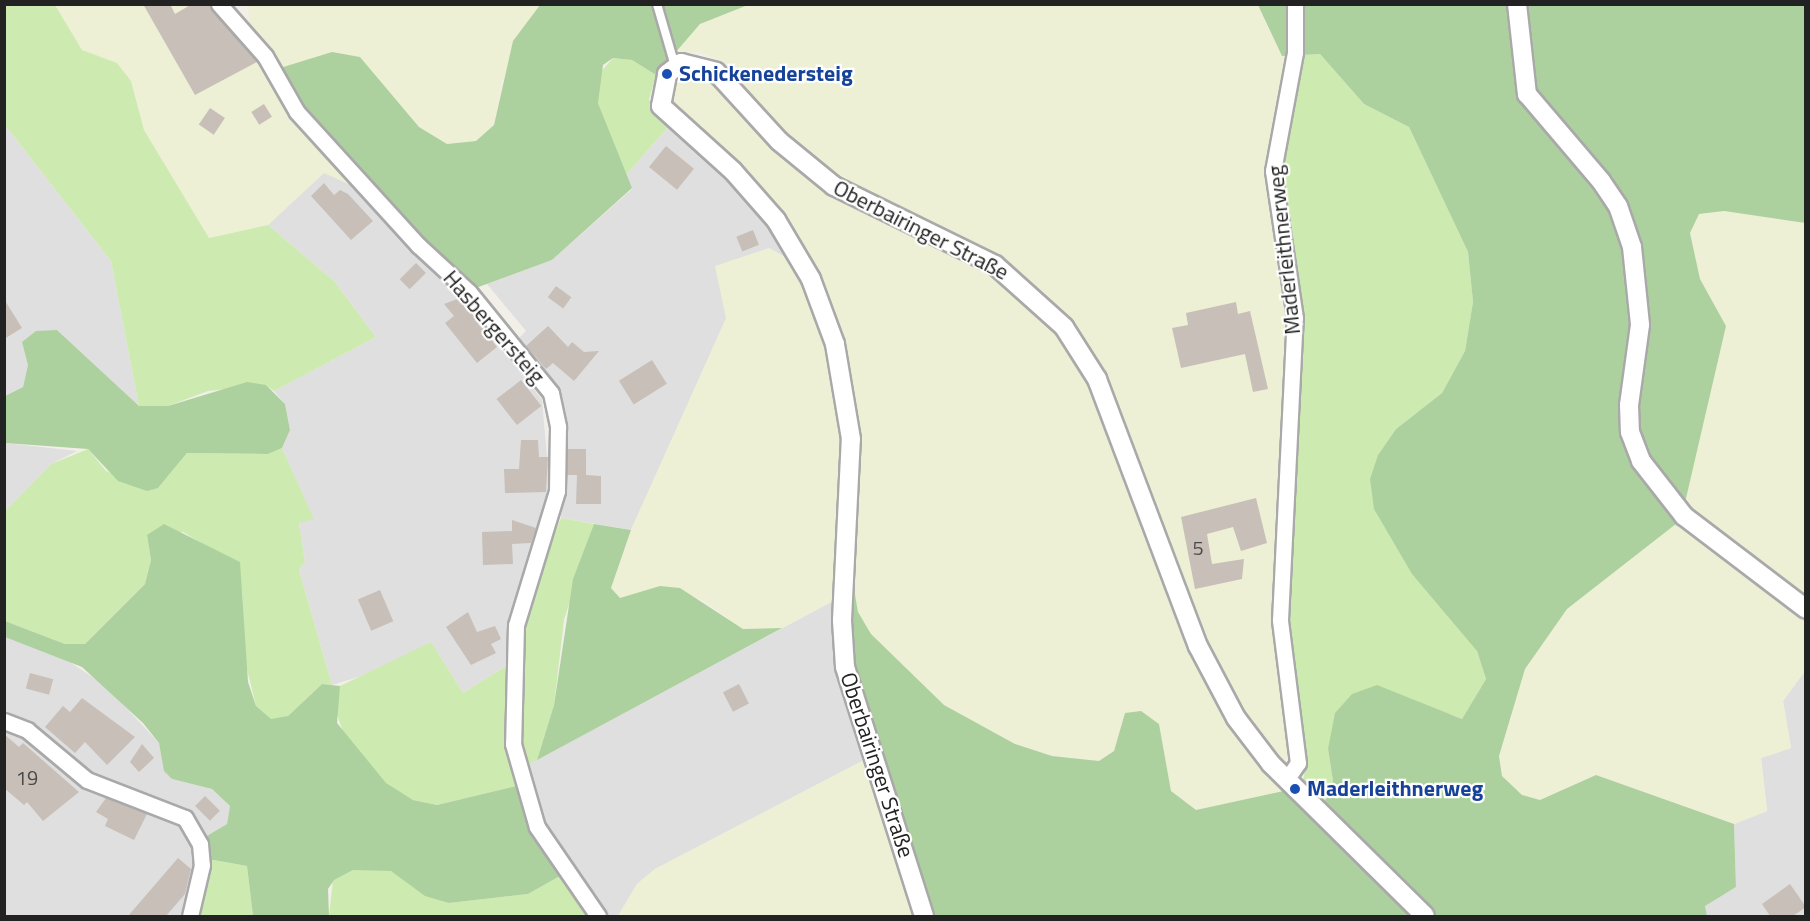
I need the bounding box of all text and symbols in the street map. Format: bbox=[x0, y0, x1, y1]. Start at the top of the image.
place label: Schickenedersteig bbox=[679, 61, 853, 87]
marker: Schickenedersteig bbox=[660, 67, 674, 81]
street label: Maderleithnerweg bbox=[1262, 164, 1306, 336]
street label: Oberbairinger Straße bbox=[829, 174, 1013, 286]
street label: Hasbergersteig bbox=[438, 265, 550, 389]
house number: 5 bbox=[1192, 535, 1204, 559]
street label: Oberbairinger Straße bbox=[835, 669, 919, 861]
house number: 19 bbox=[16, 765, 38, 789]
place label: Maderleithnerweg bbox=[1307, 776, 1483, 802]
marker: Maderleithnerweg bbox=[1288, 782, 1302, 796]

